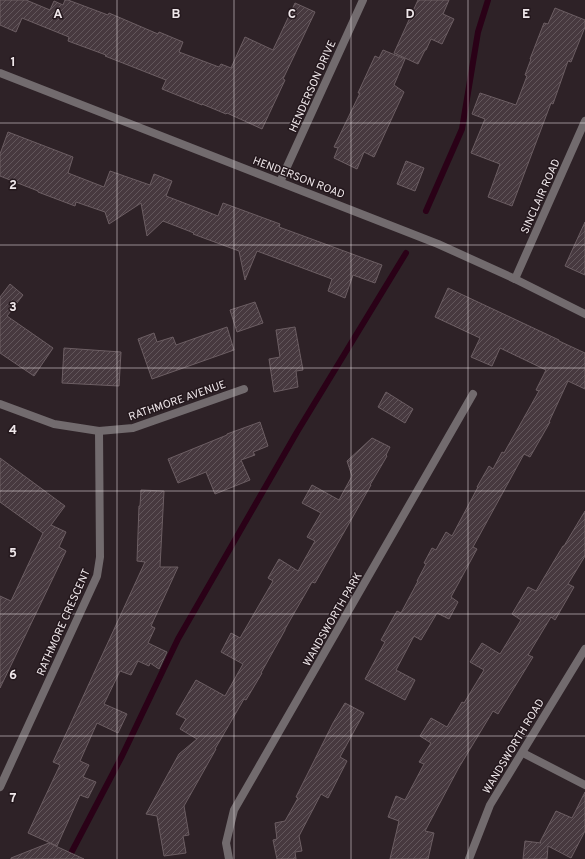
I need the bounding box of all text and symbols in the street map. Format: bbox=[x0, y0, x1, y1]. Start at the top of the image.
text: A bbox=[53, 7, 63, 23]
text: B bbox=[172, 7, 181, 23]
text: C bbox=[288, 7, 296, 23]
text: D bbox=[405, 7, 415, 23]
text: E bbox=[522, 7, 530, 23]
street label: HENDERSON DRIVE bbox=[286, 38, 340, 135]
text: 1 bbox=[10, 55, 16, 71]
street label: HENDERSON ROAD bbox=[251, 154, 347, 202]
street label: SINCLAIR ROAD bbox=[518, 157, 564, 236]
text: 2 bbox=[9, 178, 17, 194]
text: 3 bbox=[9, 300, 17, 316]
street label: RATHMORE AVENUE bbox=[127, 378, 228, 424]
text: 4 bbox=[9, 423, 17, 439]
text: 5 bbox=[9, 546, 17, 562]
street label: RATHMORE CRESCENT bbox=[34, 567, 94, 678]
street label: WANDSWORTH PARK bbox=[300, 570, 365, 669]
text: 6 bbox=[9, 668, 17, 684]
street label: WANDSWORTH ROAD bbox=[480, 697, 548, 796]
text: 7 bbox=[10, 791, 17, 807]

